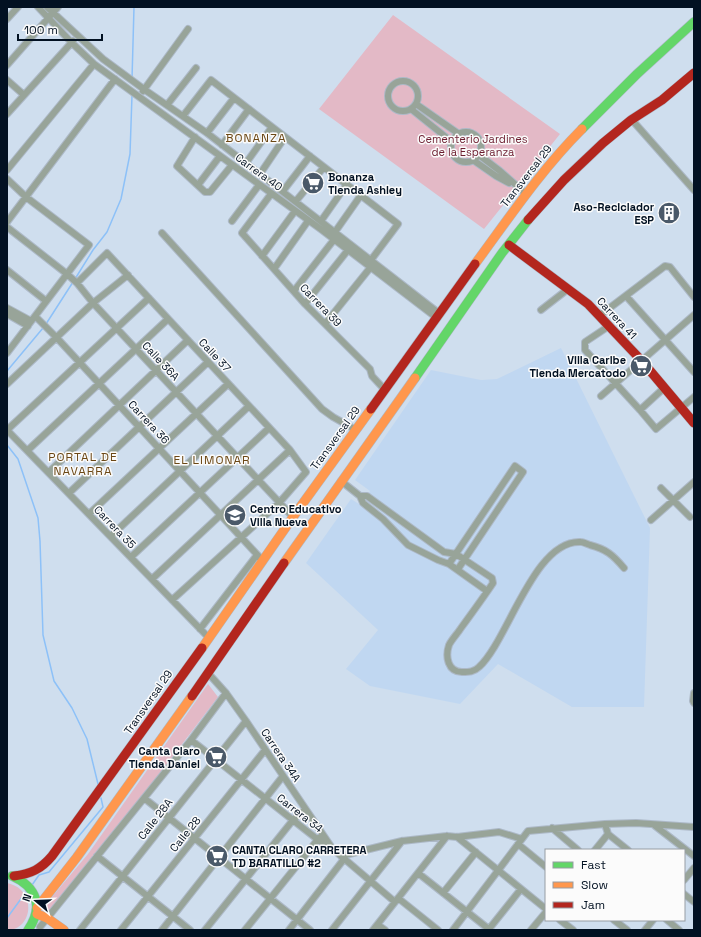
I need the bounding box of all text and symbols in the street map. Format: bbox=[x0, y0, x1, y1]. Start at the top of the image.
scale bar bbox=[18, 16, 102, 42]
text: 100 m bbox=[24, 22, 58, 38]
district label: BONANZA bbox=[226, 130, 286, 146]
park label: Cementerio Jardines de la Esperanza bbox=[418, 132, 528, 159]
street label: Transversal 29 bbox=[497, 142, 555, 210]
street label: Carrera 40 bbox=[233, 150, 285, 194]
supermarket icon: Bonanza Tienda Ashley bbox=[300, 170, 326, 196]
place label: Bonanza Tienda Ashley bbox=[328, 170, 402, 197]
place label: Aso-Reciclador ESP bbox=[573, 200, 655, 227]
building icon: Aso-Reciclador ESP bbox=[656, 200, 682, 226]
street label: Carrera 39 bbox=[297, 281, 345, 330]
street label: Carrera 41 bbox=[594, 294, 640, 342]
street label: Calle 37 bbox=[196, 335, 234, 375]
street label: Calle 36A bbox=[139, 339, 183, 384]
place label: Villa Caribe Tienda Mercatodo bbox=[530, 353, 626, 380]
supermarket icon: Villa Caribe Tienda Mercatodo bbox=[628, 353, 654, 379]
street label: Carrera 36 bbox=[125, 397, 173, 447]
street label: Transversal 29 bbox=[307, 403, 363, 473]
district label: PORTAL DE NAVARRA bbox=[48, 449, 118, 479]
district label: EL LIMONAR bbox=[173, 452, 251, 468]
school or university icon: Centro Educativo Villa Nueva bbox=[222, 502, 248, 528]
place label: Centro Educativo Villa Nueva bbox=[250, 502, 342, 529]
street label: Carrera 35 bbox=[91, 503, 139, 552]
street label: Transversal 29 bbox=[121, 667, 176, 737]
street label: Carrera 34A bbox=[258, 726, 304, 784]
place label: Canta Claro Tienda Daniel bbox=[129, 744, 200, 771]
supermarket icon: Canta Claro Tienda Daniel bbox=[203, 744, 229, 770]
street label: Carrera 34 bbox=[274, 791, 326, 835]
street label: Calle 28A bbox=[135, 796, 175, 842]
street label: Calle 28 bbox=[166, 813, 204, 855]
supermarket icon: CANTA CLARO CARRETERA TD BARATILLO #2 bbox=[204, 843, 230, 869]
place label: CANTA CLARO CARRETERA TD BARATILLO #2 bbox=[232, 843, 366, 870]
legend bbox=[545, 849, 685, 921]
text: Fast bbox=[581, 857, 606, 873]
text: Slow bbox=[581, 877, 608, 893]
north arrow bbox=[16, 881, 56, 921]
text: N bbox=[19, 892, 34, 904]
text: Jam bbox=[581, 897, 605, 913]

